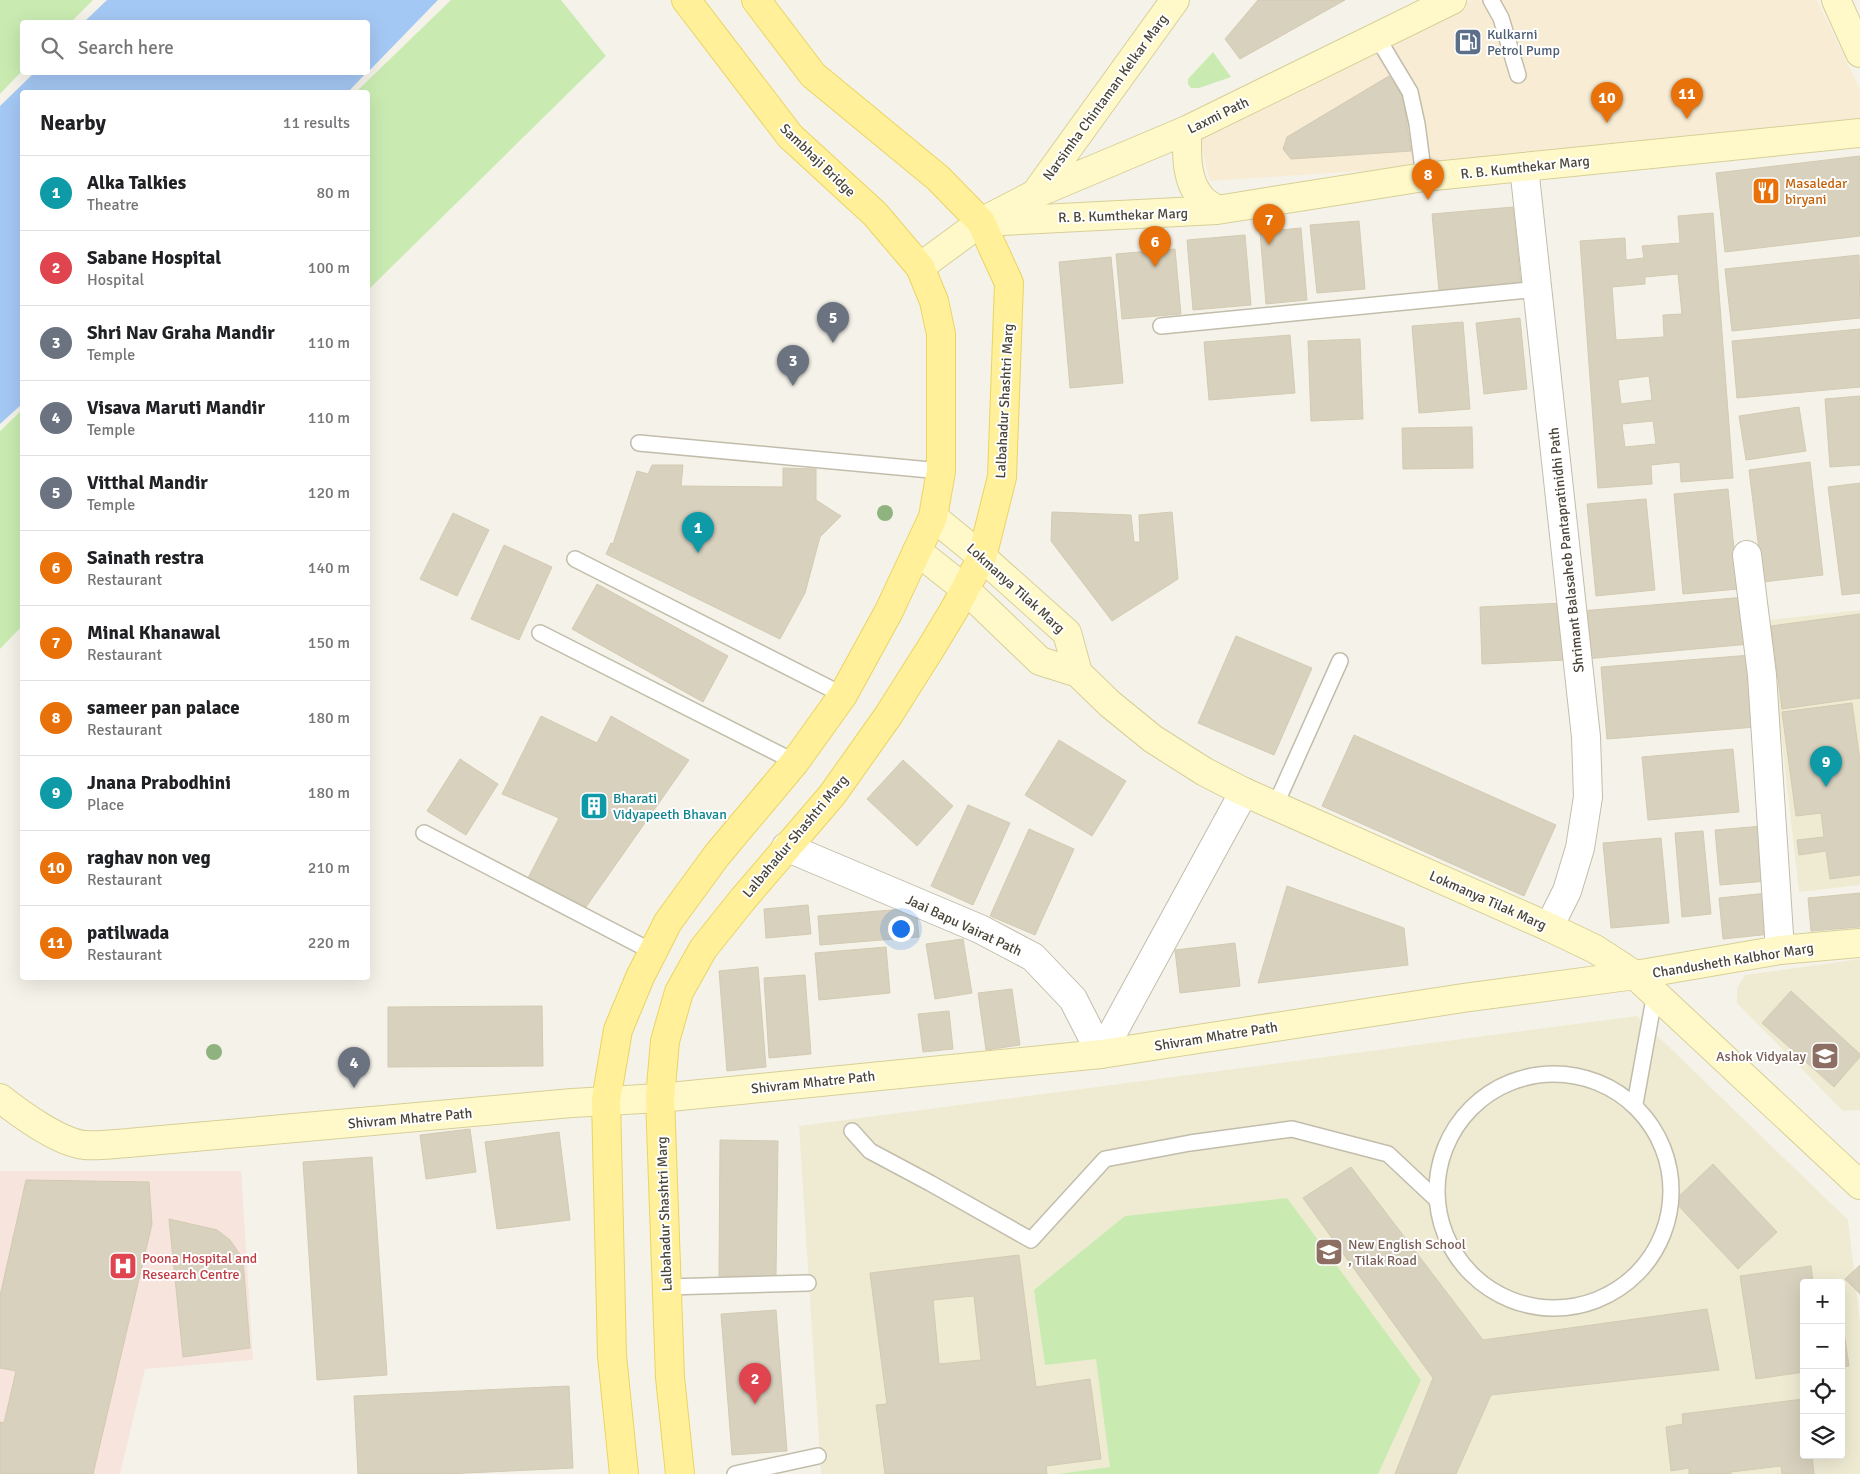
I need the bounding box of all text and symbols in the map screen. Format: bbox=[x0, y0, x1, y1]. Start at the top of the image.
street label: Narsimha Chintaman Kelkar Marg bbox=[1039, 11, 1172, 184]
search box bbox=[20, 20, 370, 75]
place label: Kulkarni Petrol Pump bbox=[1487, 26, 1560, 59]
fuel station icon: Kulkarni Petrol Pump bbox=[1453, 27, 1483, 57]
icon: search bbox=[38, 34, 66, 62]
text: Search here bbox=[78, 36, 174, 60]
pin: 11 bbox=[1671, 78, 1703, 119]
pin: 10 bbox=[1591, 82, 1623, 123]
street label: Laxmi Path bbox=[1185, 93, 1252, 138]
text: Nearby bbox=[40, 110, 106, 136]
text: 11 results bbox=[283, 113, 350, 133]
street label: Sambhaji Bridge bbox=[776, 120, 859, 201]
street label: R. B. Kumthekar Marg bbox=[1460, 152, 1591, 183]
pin: 8 bbox=[1412, 159, 1444, 200]
text: Alka Talkies bbox=[87, 171, 186, 195]
place label: Masaledar biryani bbox=[1785, 175, 1848, 208]
restaurant icon: Masaledar biryani bbox=[1751, 176, 1781, 206]
text: 1 bbox=[52, 183, 60, 203]
text: 80 m bbox=[316, 183, 350, 203]
text: Theatre bbox=[87, 195, 139, 215]
pin: 7 bbox=[1253, 204, 1285, 245]
street label: R. B. Kumthekar Marg bbox=[1058, 205, 1188, 226]
pin: 6 bbox=[1139, 226, 1171, 267]
text: Sabane Hospital bbox=[87, 246, 221, 270]
text: 2 bbox=[52, 258, 60, 278]
text: 100 m bbox=[308, 258, 350, 278]
text: Hospital bbox=[87, 270, 144, 290]
pin: 5 bbox=[817, 302, 849, 343]
text: Shri Nav Graha Mandir bbox=[87, 321, 275, 345]
street label: Lalbahadur Shashtri Marg bbox=[992, 323, 1017, 479]
text: 3 bbox=[52, 333, 60, 353]
text: 110 m bbox=[308, 333, 350, 353]
text: Temple bbox=[87, 345, 135, 365]
pin: 3 bbox=[777, 345, 809, 386]
text: Visava Maruti Mandir bbox=[87, 396, 265, 420]
text: 4 bbox=[52, 408, 60, 428]
text: 110 m bbox=[308, 408, 350, 428]
text: Temple bbox=[87, 420, 135, 440]
street label: Shrimant Balasaheb Pantapratinidhi Path bbox=[1545, 426, 1588, 673]
text: Vitthal Mandir bbox=[87, 471, 208, 495]
text: 5 bbox=[52, 483, 60, 503]
text: 120 m bbox=[308, 483, 350, 503]
text: Temple bbox=[87, 495, 135, 515]
pin: 1 bbox=[682, 512, 714, 553]
street label: Lokmanya Tilak Marg bbox=[963, 540, 1068, 637]
text: Sainath restra bbox=[87, 546, 204, 570]
text: 6 bbox=[52, 558, 60, 578]
text: 140 m bbox=[308, 558, 350, 578]
text: Restaurant bbox=[87, 570, 162, 590]
text: Minal Khanawal bbox=[87, 621, 221, 645]
text: 7 bbox=[52, 633, 60, 653]
text: 150 m bbox=[308, 633, 350, 653]
text: Restaurant bbox=[87, 645, 162, 665]
text: sameer pan palace bbox=[87, 696, 240, 720]
text: 8 bbox=[52, 708, 60, 728]
text: 180 m bbox=[308, 708, 350, 728]
text: Restaurant bbox=[87, 720, 162, 740]
pin: 9 bbox=[1810, 746, 1842, 787]
text: Jnana Prabodhini bbox=[87, 771, 231, 795]
street label: Lalbahadur Shashtri Marg bbox=[739, 771, 852, 901]
text: 9 bbox=[52, 783, 60, 803]
text: 180 m bbox=[308, 783, 350, 803]
place label: Bharati Vidyapeeth Bhavan bbox=[613, 790, 727, 823]
building icon: Bharati Vidyapeeth Bhavan bbox=[579, 791, 609, 821]
text: Place bbox=[87, 795, 124, 815]
text: raghav non veg bbox=[87, 846, 211, 870]
text: 10 bbox=[47, 858, 65, 878]
text: 210 m bbox=[308, 858, 350, 878]
street label: Lokmanya Tilak Marg bbox=[1427, 867, 1549, 934]
text: Restaurant bbox=[87, 870, 162, 890]
street label: Jaai Bapu Vairat Path bbox=[903, 891, 1025, 960]
your location bbox=[888, 916, 914, 942]
text: patilwada bbox=[87, 921, 169, 945]
text: 11 bbox=[47, 933, 65, 953]
text: 220 m bbox=[308, 933, 350, 953]
street label: Chandusheth Kalbhor Marg bbox=[1651, 939, 1815, 982]
text: Restaurant bbox=[87, 945, 162, 965]
street label: Shivram Mhatre Path bbox=[1153, 1018, 1279, 1055]
school or university icon: Ashok Vidyalay bbox=[1810, 1041, 1840, 1071]
pin: 4 bbox=[338, 1047, 370, 1088]
place label: Ashok Vidyalay bbox=[1716, 1048, 1806, 1065]
street label: Shivram Mhatre Path bbox=[750, 1068, 876, 1097]
street label: Shivram Mhatre Path bbox=[347, 1105, 473, 1132]
street label: Lalbahadur Shashtri Marg bbox=[653, 1136, 676, 1292]
place label: New English School , Tilak Road bbox=[1348, 1236, 1466, 1269]
school or university icon: New English School , Tilak Road bbox=[1314, 1237, 1344, 1267]
place label: Poona Hospital and Research Centre bbox=[142, 1250, 257, 1283]
hospital icon: Poona Hospital and Research Centre bbox=[108, 1251, 138, 1281]
map controls bbox=[1800, 1279, 1845, 1459]
button: + bbox=[1800, 1279, 1845, 1324]
button: − bbox=[1800, 1324, 1845, 1369]
pin: 2 bbox=[739, 1363, 771, 1404]
button: locate bbox=[1800, 1369, 1845, 1414]
button: layers bbox=[1800, 1414, 1845, 1459]

